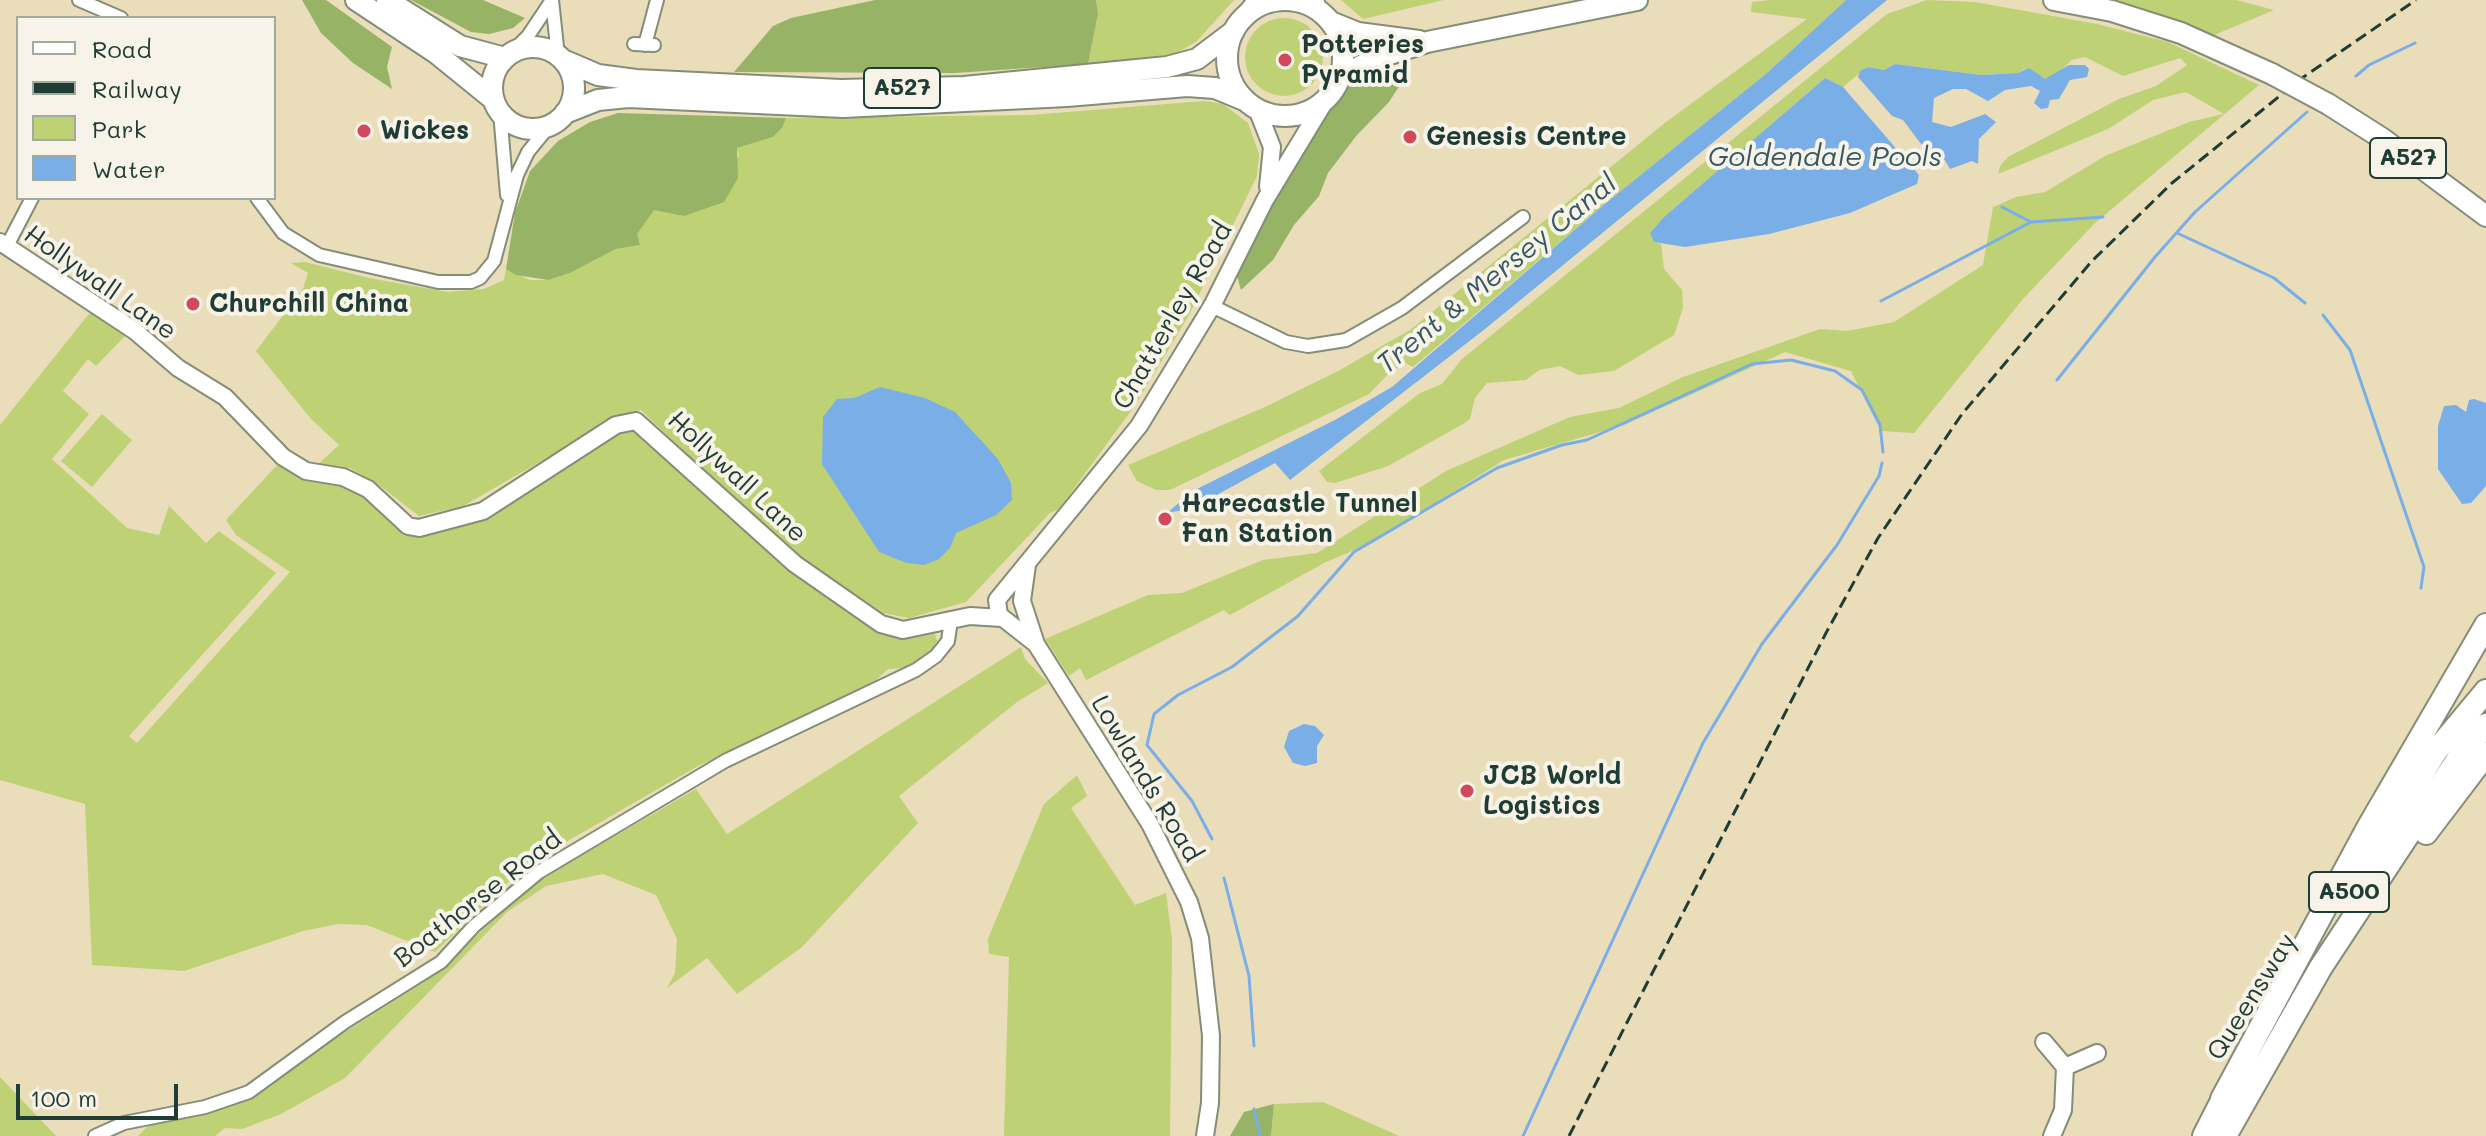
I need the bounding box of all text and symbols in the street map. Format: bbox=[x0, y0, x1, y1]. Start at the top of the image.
legend bbox=[16, 16, 276, 200]
place label: Potteries Pyramid bbox=[1301, 29, 1424, 90]
text: Road bbox=[92, 33, 152, 64]
marker: Potteries Pyramid bbox=[1276, 51, 1294, 69]
road number: A527 bbox=[864, 68, 940, 108]
text: Railway bbox=[92, 73, 182, 104]
text: Park bbox=[92, 113, 146, 144]
place label: Wickes bbox=[380, 115, 469, 147]
place label: Genesis Centre bbox=[1426, 121, 1627, 153]
marker: Wickes bbox=[355, 122, 373, 140]
marker: Genesis Centre bbox=[1401, 128, 1419, 146]
road number: A527 bbox=[2370, 138, 2446, 178]
water label: Goldendale Pools bbox=[1708, 140, 1942, 174]
text: Water bbox=[92, 153, 166, 184]
water label: Trent & Mersey Canal bbox=[1370, 167, 1624, 381]
street label: Chatterley Road bbox=[1107, 217, 1239, 415]
street label: Hollywall Lane bbox=[18, 219, 182, 347]
place label: Churchill China bbox=[209, 288, 409, 320]
marker: Churchill China bbox=[184, 295, 202, 313]
street label: Hollywall Lane bbox=[661, 405, 813, 549]
place label: Harecastle Tunnel Fan Station bbox=[1181, 488, 1418, 550]
marker: Harecastle Tunnel Fan Station bbox=[1156, 510, 1174, 528]
street label: Lowlands Road bbox=[1084, 690, 1208, 868]
place label: JCB World Logistics bbox=[1483, 760, 1621, 822]
marker: JCB World Logistics bbox=[1458, 782, 1476, 800]
street label: Boathorse Road bbox=[388, 824, 568, 974]
road number: A500 bbox=[2309, 872, 2389, 912]
street label: Queensway bbox=[2201, 928, 2303, 1066]
scale bar bbox=[20, 1068, 182, 1118]
text: 100 m bbox=[30, 1082, 97, 1113]

